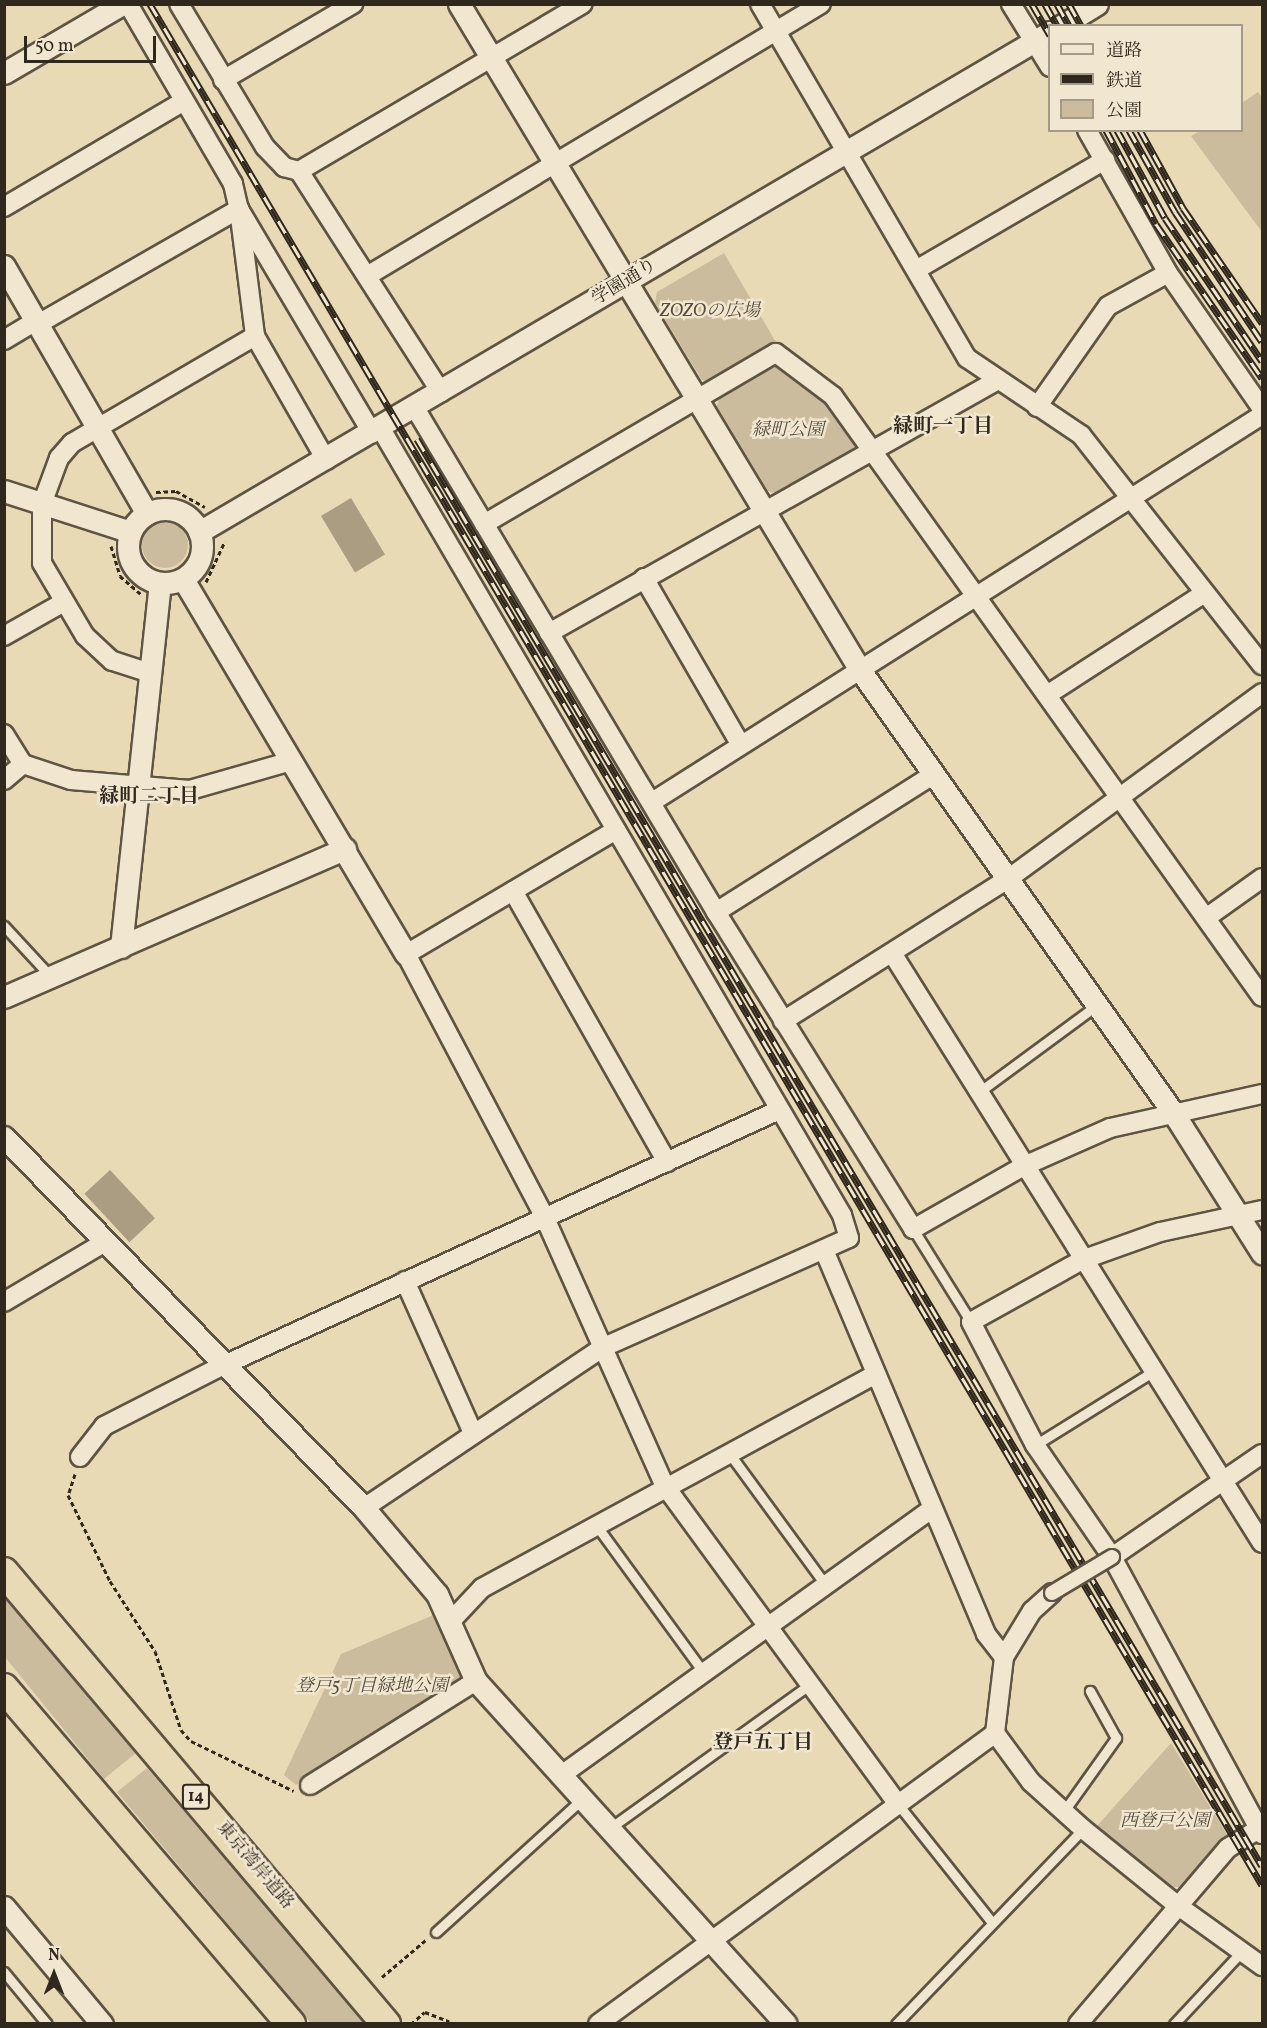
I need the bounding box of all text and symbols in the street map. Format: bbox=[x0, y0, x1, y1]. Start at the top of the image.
scale bar bbox=[27, 24, 159, 62]
legend bbox=[1048, 24, 1243, 132]
text: 50 m bbox=[35, 34, 74, 59]
text: 道路 bbox=[1106, 39, 1142, 64]
text: 鉄道 bbox=[1106, 69, 1142, 94]
text: 公園 bbox=[1106, 99, 1142, 124]
street label: 学園通り bbox=[589, 255, 661, 311]
park label: ZOZOの広場 bbox=[660, 301, 760, 323]
district label: 緑町一丁目 bbox=[893, 415, 993, 439]
park label: 緑町公園 bbox=[752, 420, 824, 442]
district label: 緑町二丁目 bbox=[99, 785, 199, 809]
park label: 登戸5丁目緑地公園 bbox=[296, 1676, 448, 1698]
district label: 登戸五丁目 bbox=[713, 1731, 813, 1755]
road number: 14 bbox=[181, 1784, 211, 1810]
park label: 西登戸公園 bbox=[1120, 1811, 1210, 1833]
street label: 東京湾岸道路 bbox=[211, 1818, 297, 1914]
north arrow bbox=[24, 1944, 84, 2004]
text: N bbox=[48, 1945, 60, 1967]

